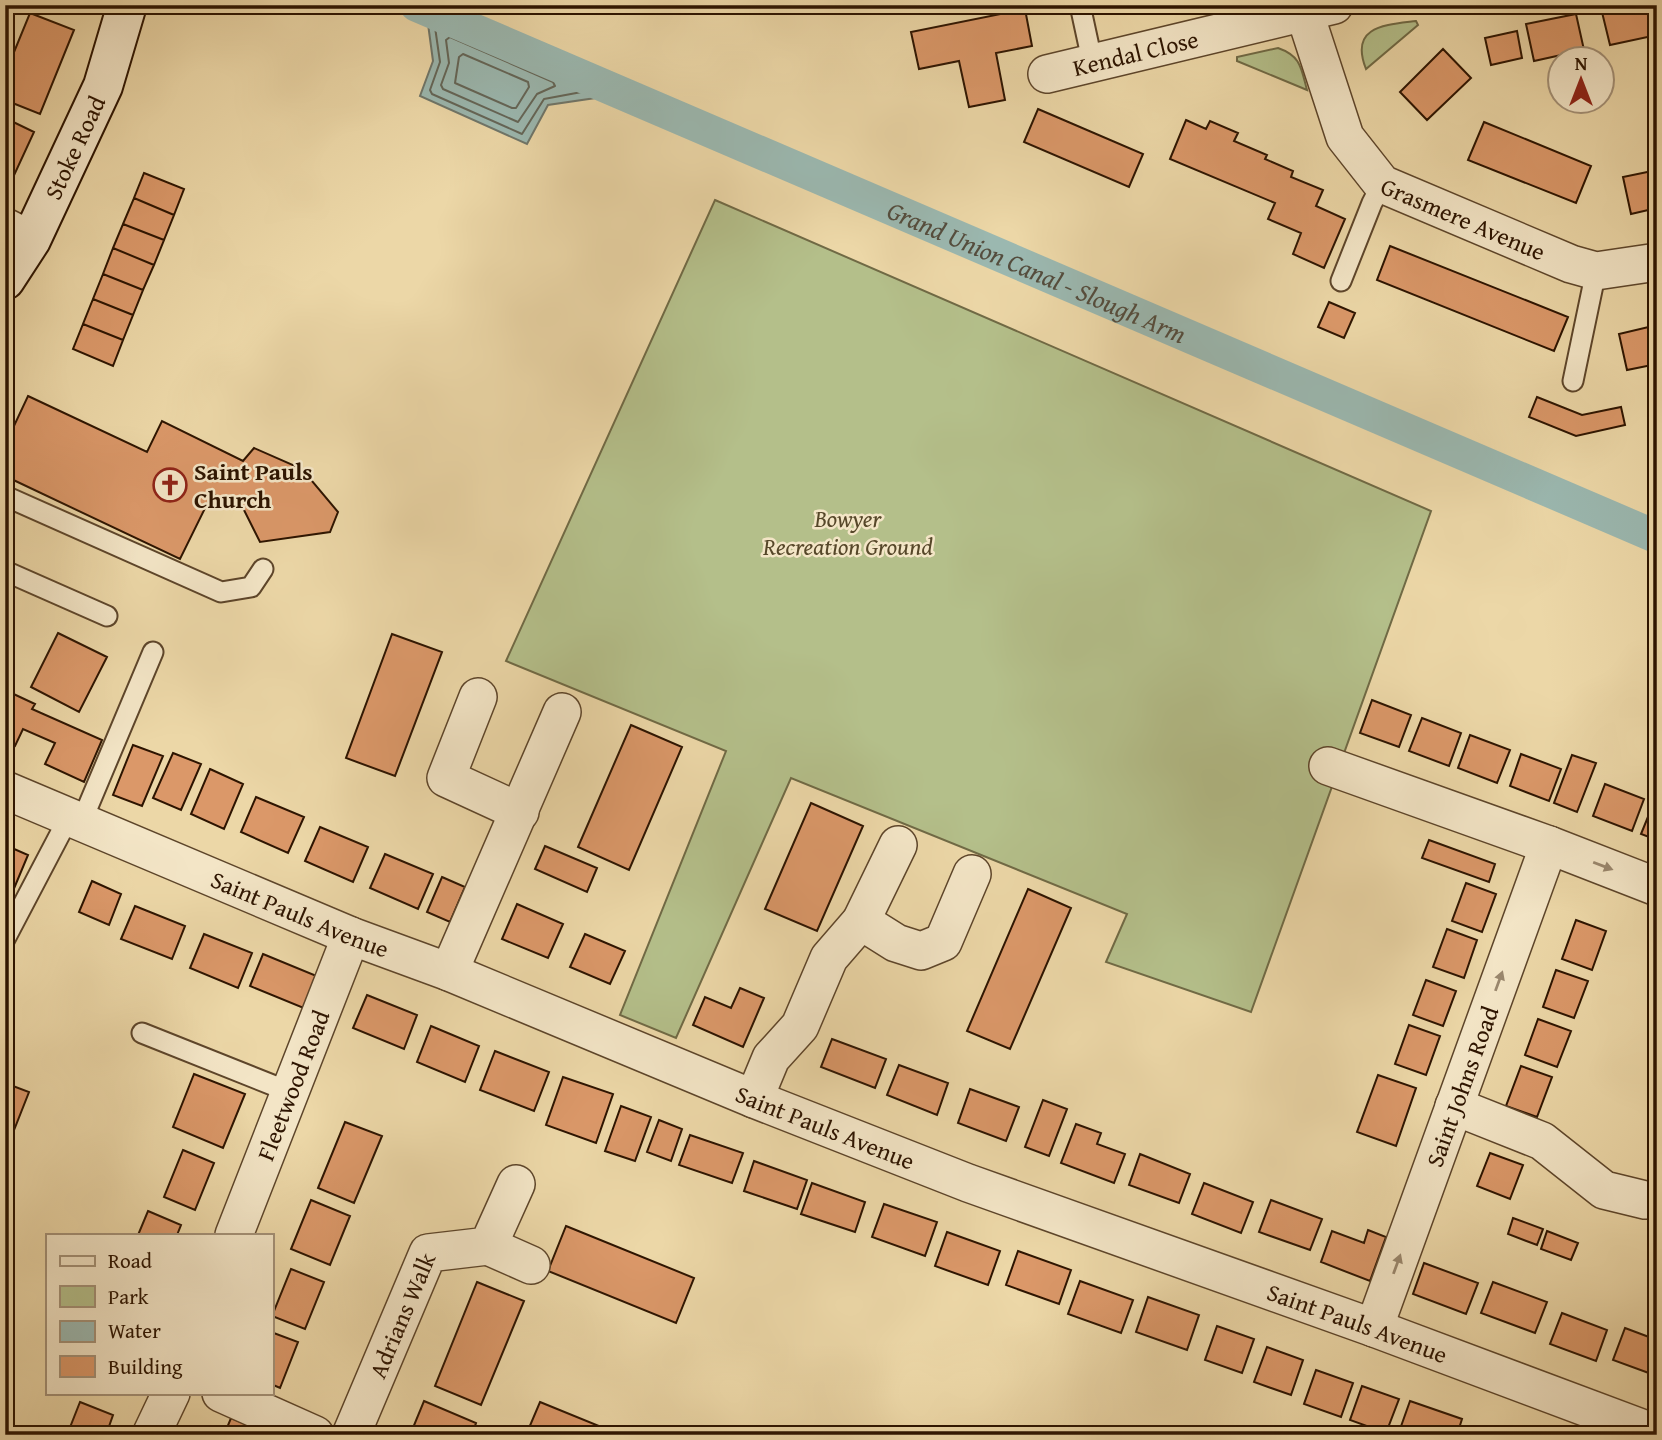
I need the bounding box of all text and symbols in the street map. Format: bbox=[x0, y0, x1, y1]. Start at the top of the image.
street label: Kendal Close bbox=[1069, 21, 1202, 85]
north arrow bbox=[1546, 46, 1616, 116]
text: N bbox=[1575, 49, 1588, 77]
street label: Stoke Road bbox=[35, 89, 114, 205]
street label: Grasmere Avenue bbox=[1376, 168, 1551, 269]
water label: Grand Union Canal - Slough Arm bbox=[882, 190, 1193, 353]
place label: Saint Pauls Church bbox=[194, 454, 313, 517]
church icon: Saint Pauls Church bbox=[151, 466, 189, 504]
park label: Bowyer Recreation Ground bbox=[762, 501, 933, 564]
street label: Saint Pauls Avenue bbox=[206, 861, 394, 966]
one-way arrow bbox=[1592, 861, 1613, 872]
one-way arrow bbox=[1494, 971, 1505, 992]
street label: Saint Johns Road bbox=[1416, 1001, 1507, 1172]
street label: Fleetwood Road bbox=[247, 1004, 338, 1165]
street label: Saint Pauls Avenue bbox=[731, 1076, 920, 1178]
legend bbox=[46, 1234, 273, 1394]
text: Road bbox=[108, 1245, 153, 1276]
street label: Adrians Walk bbox=[360, 1246, 444, 1384]
one-way arrow bbox=[1392, 1253, 1403, 1274]
street label: Saint Pauls Avenue bbox=[1262, 1274, 1453, 1372]
text: Park bbox=[108, 1281, 149, 1312]
text: Water bbox=[108, 1315, 161, 1346]
text: Building bbox=[108, 1351, 183, 1382]

